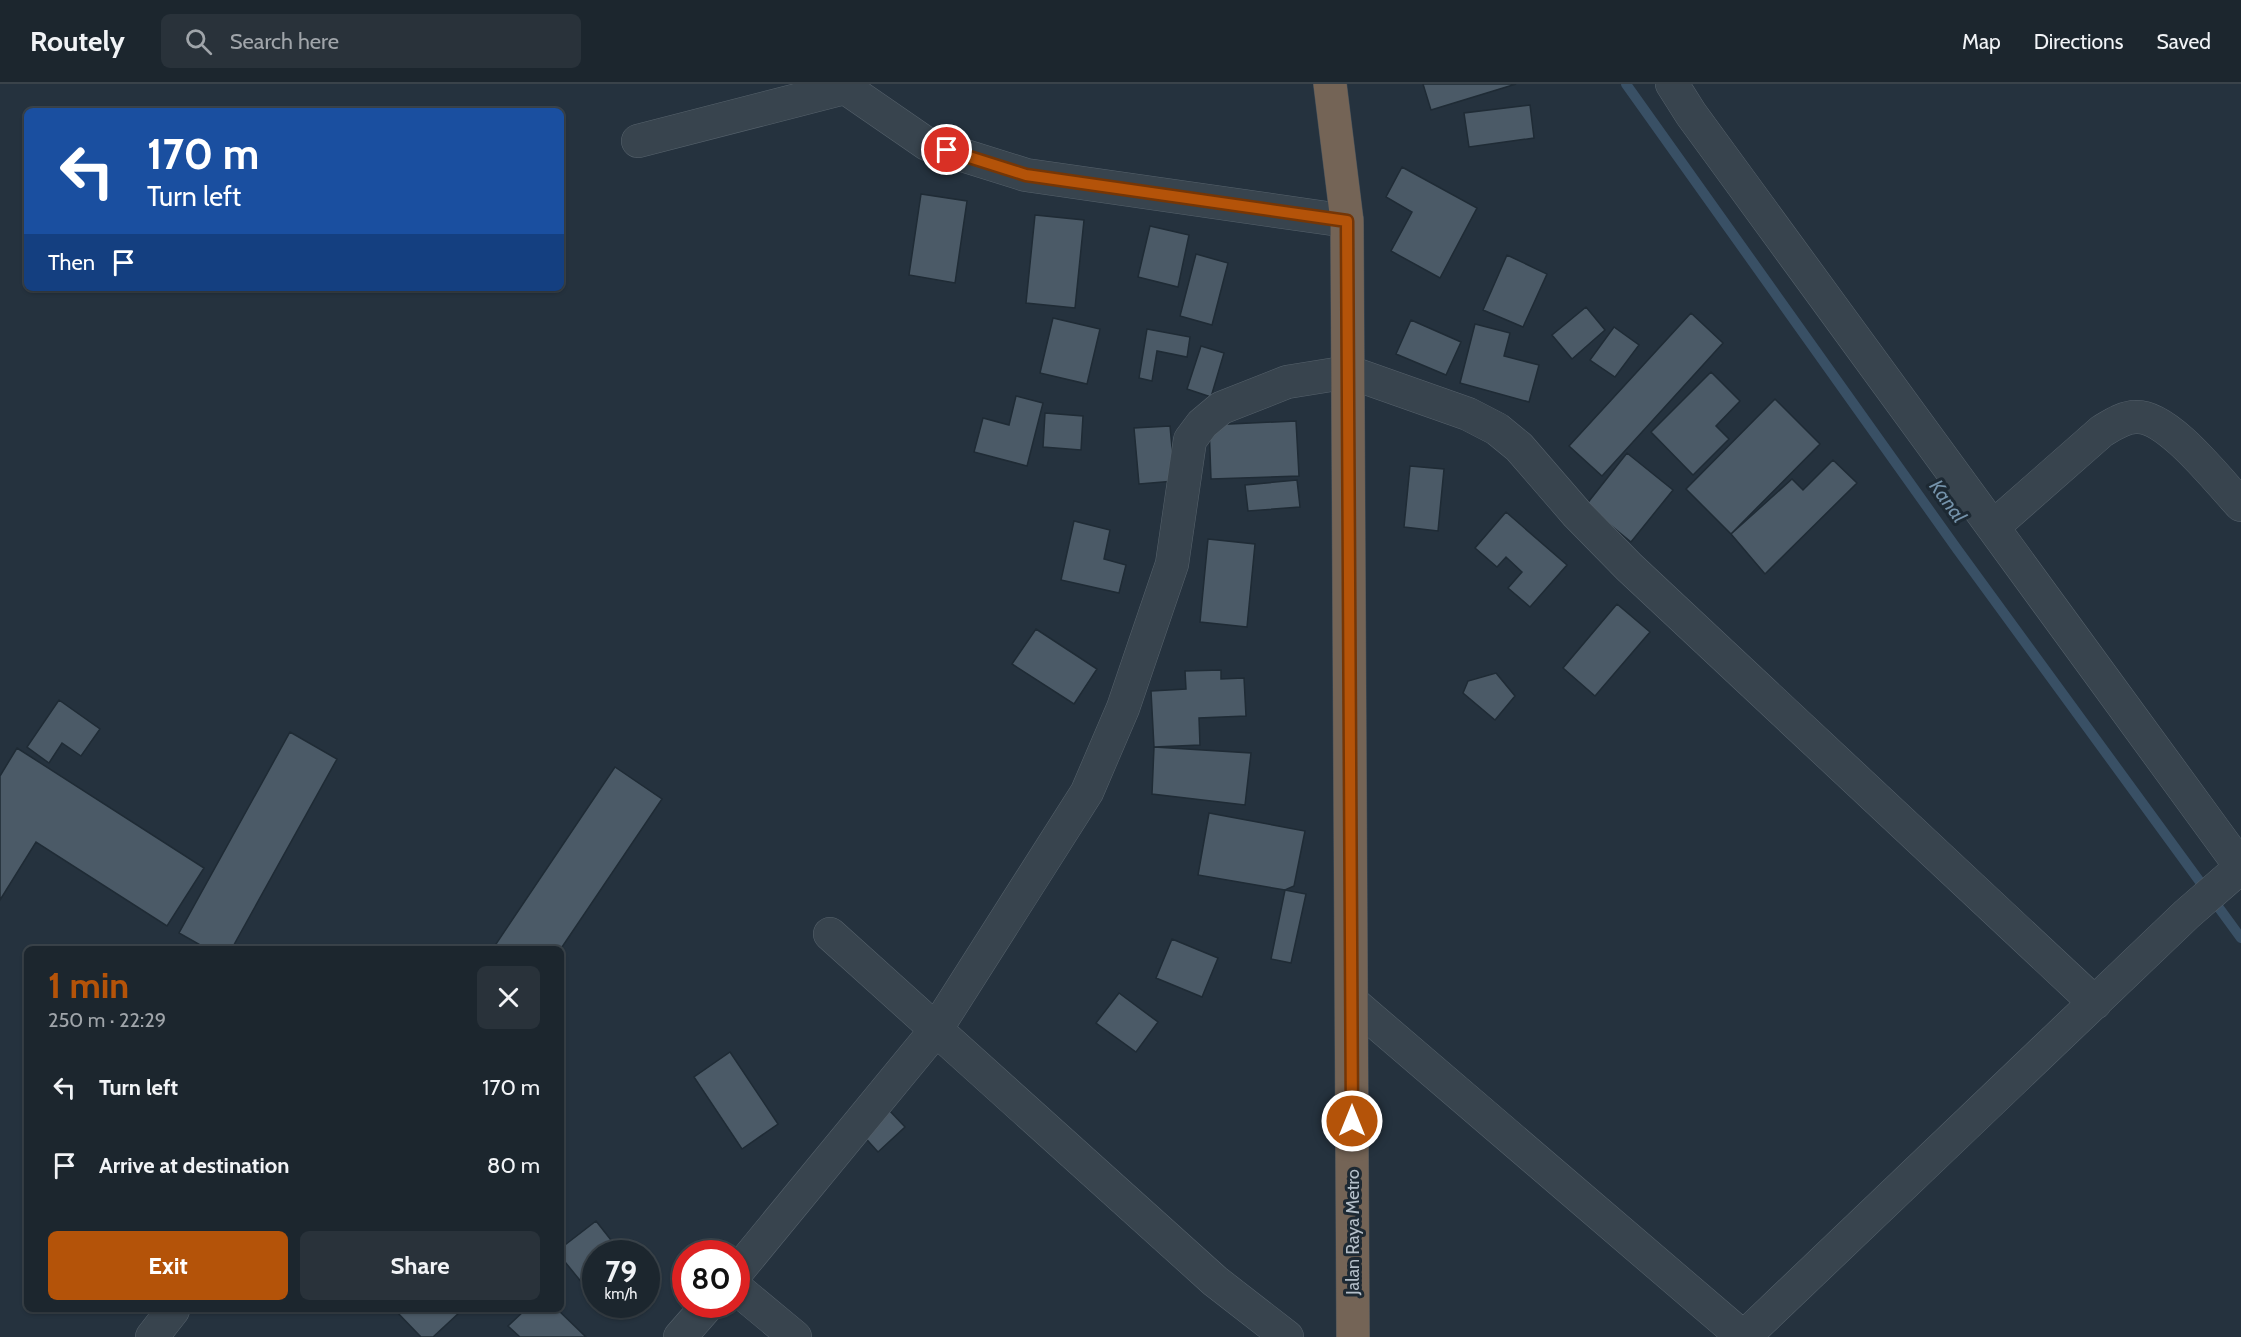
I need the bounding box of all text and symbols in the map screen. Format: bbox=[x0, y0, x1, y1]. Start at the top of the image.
search box bbox=[161, 14, 581, 68]
text: Routely bbox=[30, 24, 125, 58]
icon: search bbox=[182, 25, 215, 58]
text: Search here bbox=[230, 28, 339, 55]
text: Map bbox=[1962, 29, 2001, 54]
text: Directions bbox=[2034, 29, 2123, 54]
text: Saved bbox=[2156, 29, 2211, 54]
pin bbox=[921, 124, 972, 175]
text: 170 m bbox=[147, 128, 259, 180]
icon: left bbox=[48, 132, 126, 210]
icon: arrive bbox=[930, 133, 963, 166]
text: Turn left bbox=[147, 180, 241, 213]
icon: arrive bbox=[107, 246, 140, 279]
text: Then bbox=[48, 249, 95, 276]
water label: Kanal bbox=[1924, 475, 1972, 527]
text: 1 min bbox=[48, 963, 129, 1007]
button: close bbox=[477, 966, 540, 1029]
text: 250 m · 22:29 bbox=[48, 1008, 166, 1032]
icon: left bbox=[48, 1071, 81, 1104]
text: Turn left bbox=[99, 1074, 178, 1101]
text: 170 m bbox=[482, 1074, 540, 1101]
position arrow bbox=[1320, 1089, 1384, 1153]
icon: arrive bbox=[48, 1149, 81, 1182]
text: Arrive at destination bbox=[99, 1152, 289, 1179]
text: 80 m bbox=[487, 1152, 540, 1179]
street label: Jalan Raya Metro bbox=[1342, 1169, 1364, 1296]
button: Exit bbox=[48, 1231, 288, 1300]
button: Share bbox=[300, 1231, 540, 1300]
speed limit sign: 80 bbox=[672, 1240, 750, 1318]
text: 79 bbox=[605, 1253, 637, 1290]
text: km/h bbox=[605, 1285, 637, 1303]

